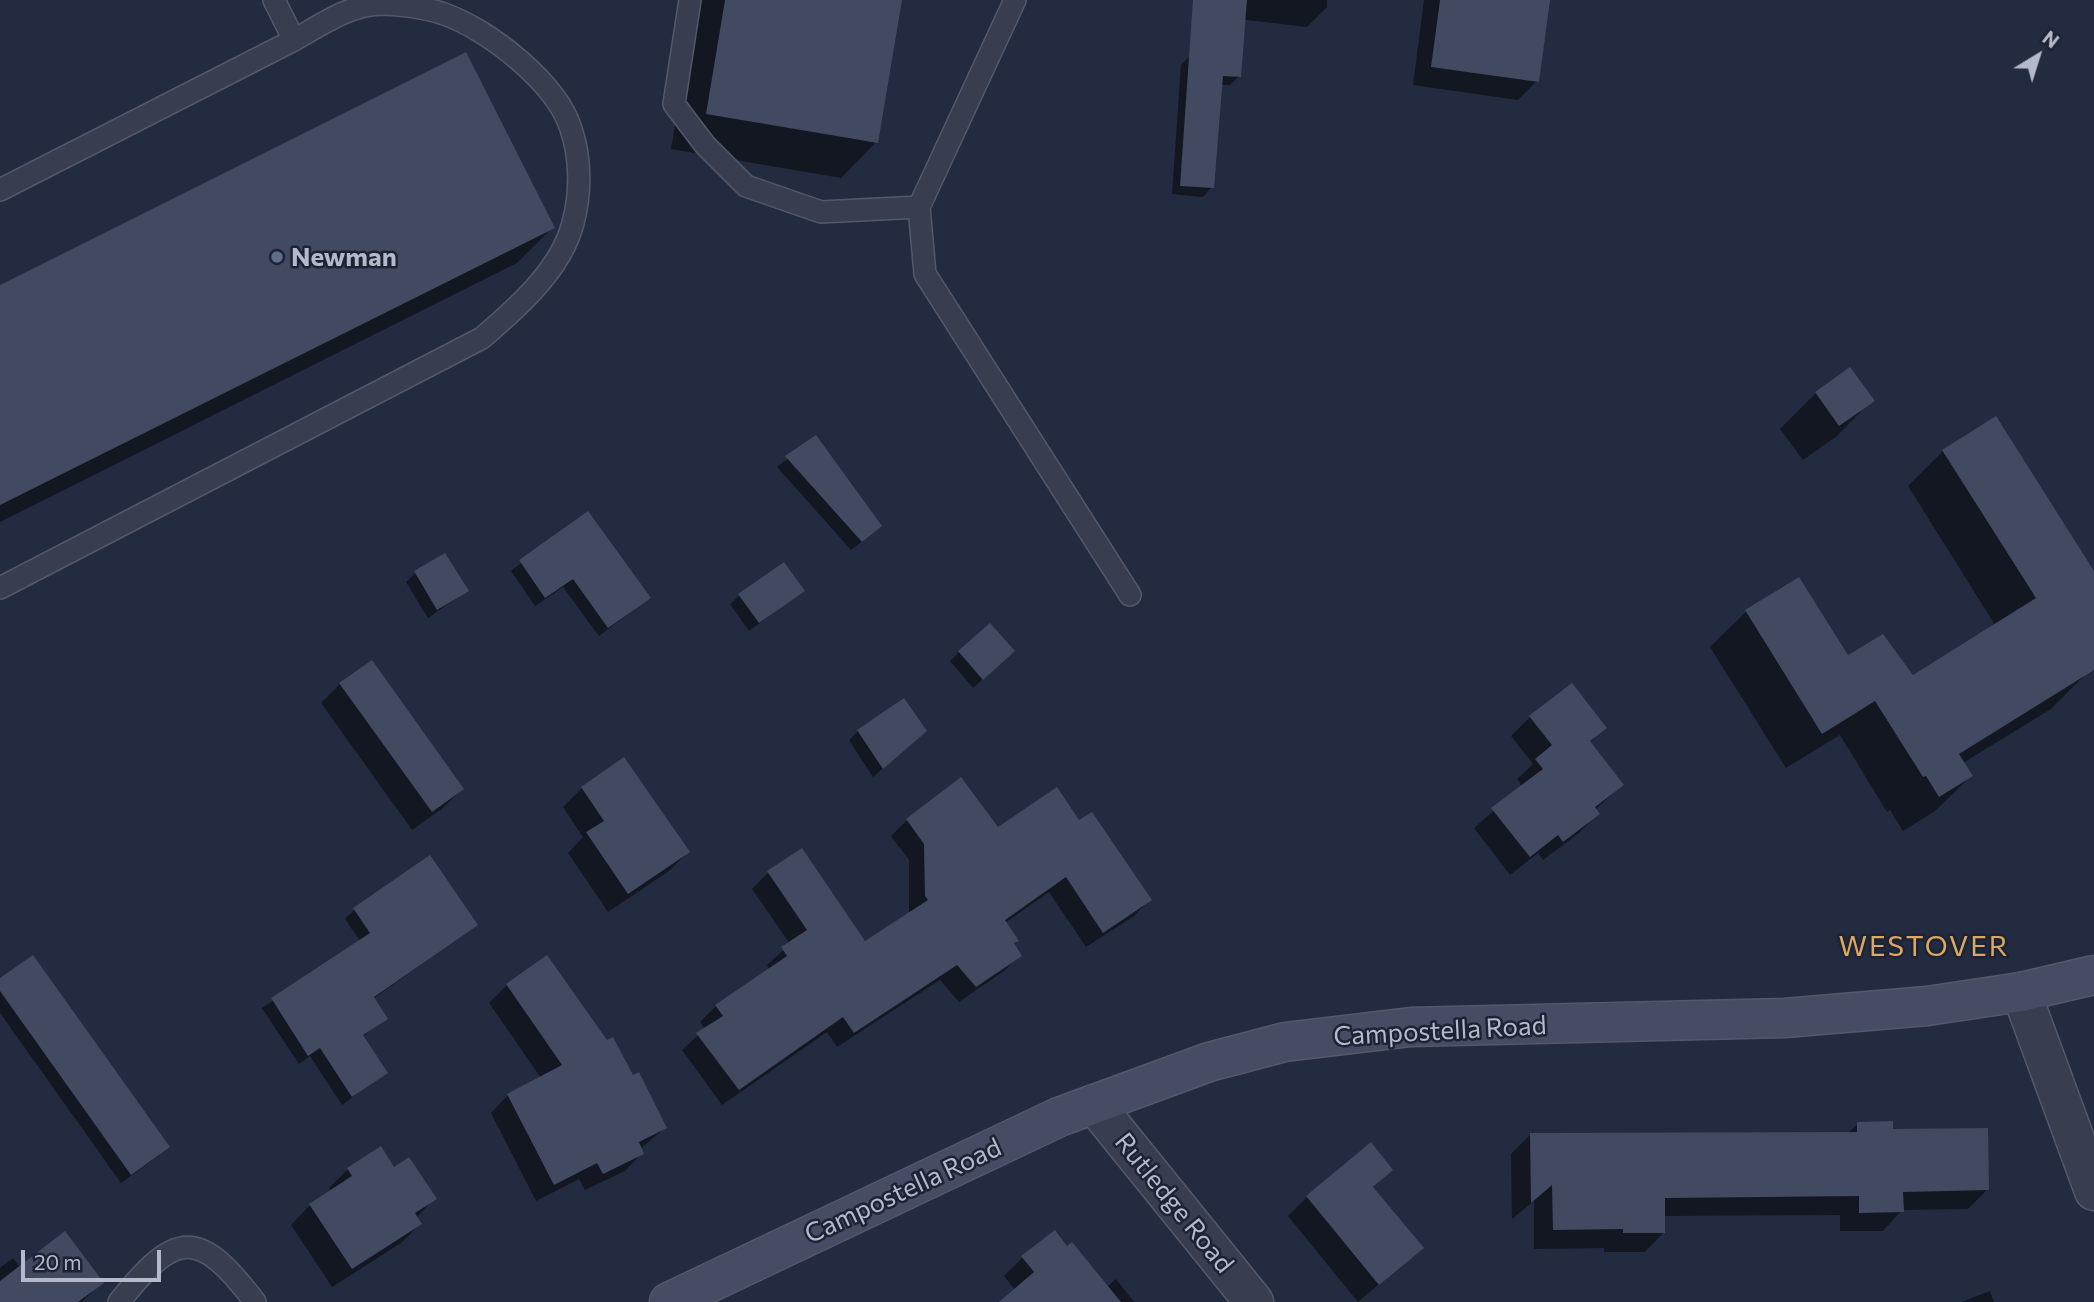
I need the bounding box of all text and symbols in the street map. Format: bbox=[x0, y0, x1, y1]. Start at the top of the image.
north arrow bbox=[2003, 21, 2073, 91]
text: N bbox=[2039, 26, 2064, 53]
place label: Newman bbox=[291, 241, 397, 273]
marker: Newman bbox=[269, 249, 285, 265]
district label: WESTOVER bbox=[1839, 930, 2009, 964]
street label: Campostella Road bbox=[1333, 1010, 1547, 1052]
street label: Rutledge Road bbox=[1108, 1127, 1240, 1279]
street label: Campostella Road bbox=[800, 1132, 1006, 1250]
scale bar bbox=[24, 1236, 164, 1280]
text: 20 m bbox=[34, 1249, 82, 1274]

